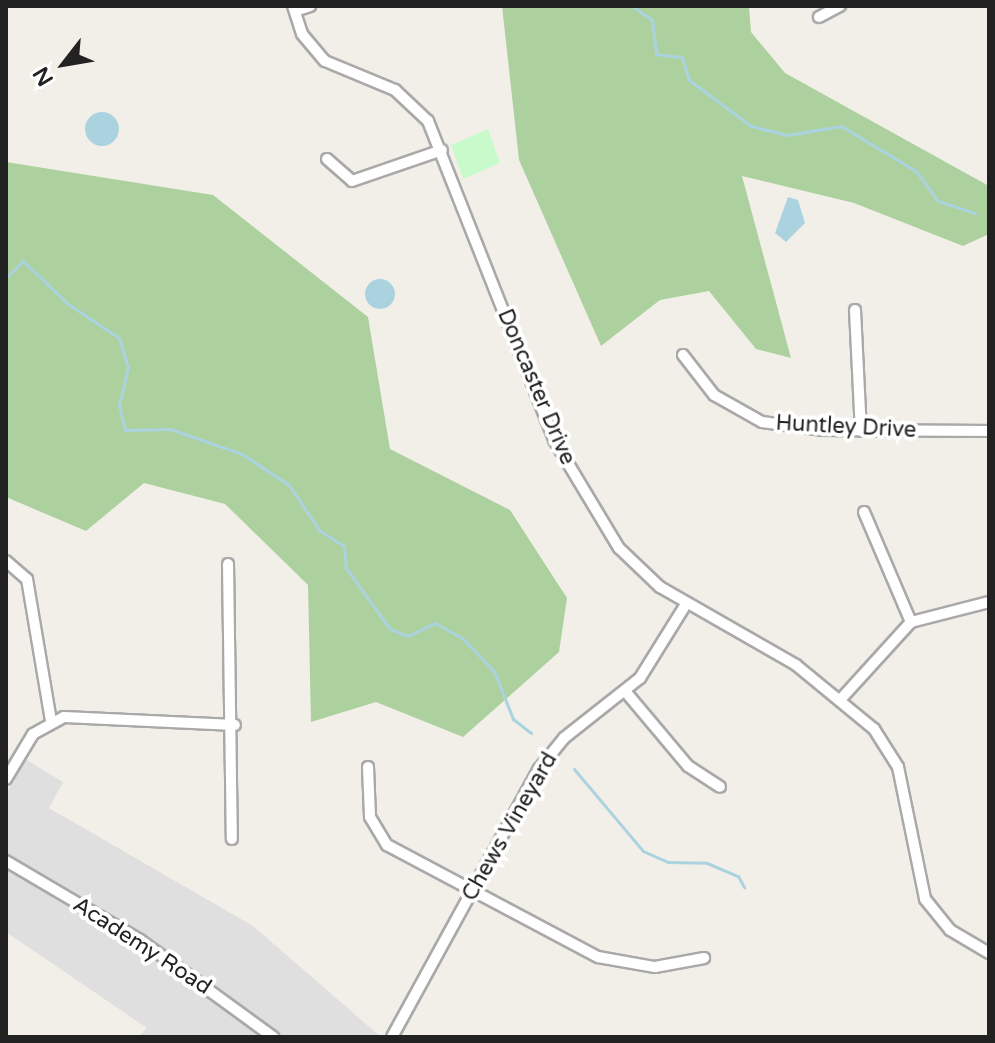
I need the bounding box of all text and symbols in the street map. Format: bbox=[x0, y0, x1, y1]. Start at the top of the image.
north arrow bbox=[24, 24, 104, 104]
text: N bbox=[28, 62, 59, 91]
street label: Doncaster Drive bbox=[491, 305, 581, 469]
street label: Huntley Drive bbox=[775, 410, 917, 444]
street label: Chews Vineyard bbox=[457, 748, 563, 906]
street label: Academy Road bbox=[68, 892, 216, 1000]

